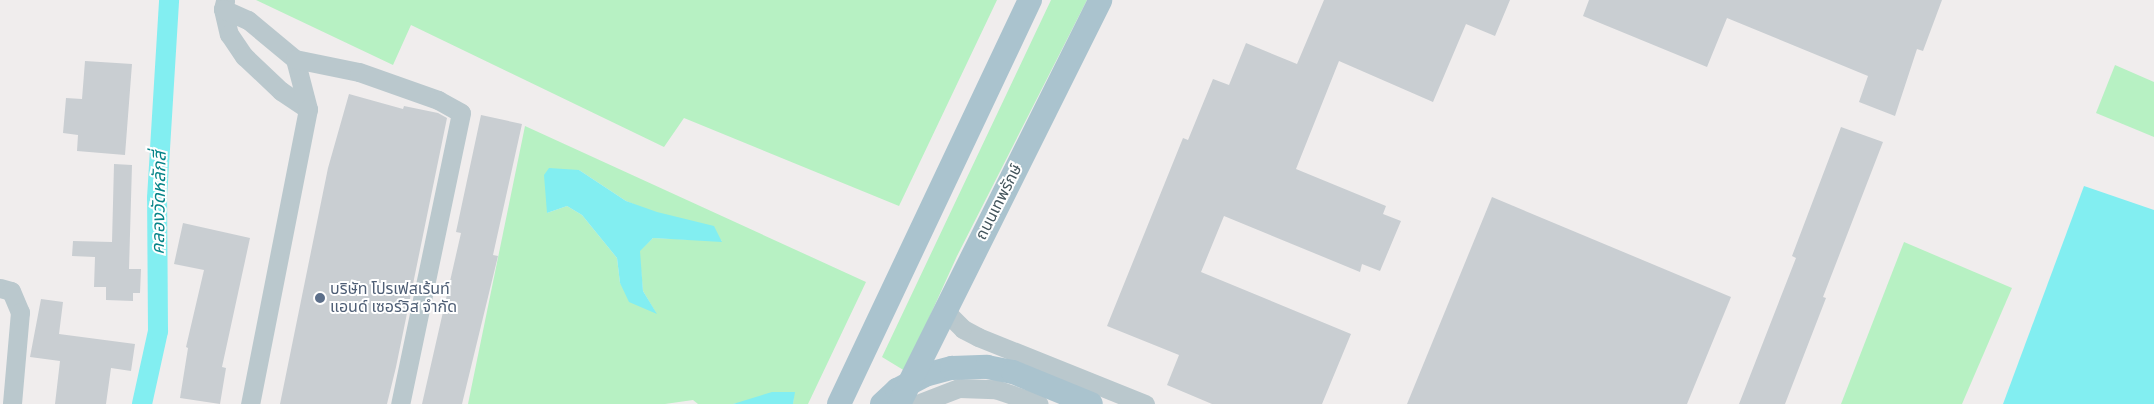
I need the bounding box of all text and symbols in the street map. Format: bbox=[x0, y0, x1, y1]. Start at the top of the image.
water label: คลองวัดหลักสี่ bbox=[147, 151, 171, 255]
street label: ถนนเทพรักษ์ bbox=[972, 161, 1026, 243]
place label: บริษัท โปรเฟสเร้นท์ แอนด์ เซอร์วิส จำกัด bbox=[330, 279, 457, 317]
marker: บริษัท โปรเฟสเร้นท์ แอนด์ เซอร์วิส จำกัด bbox=[314, 292, 326, 304]

